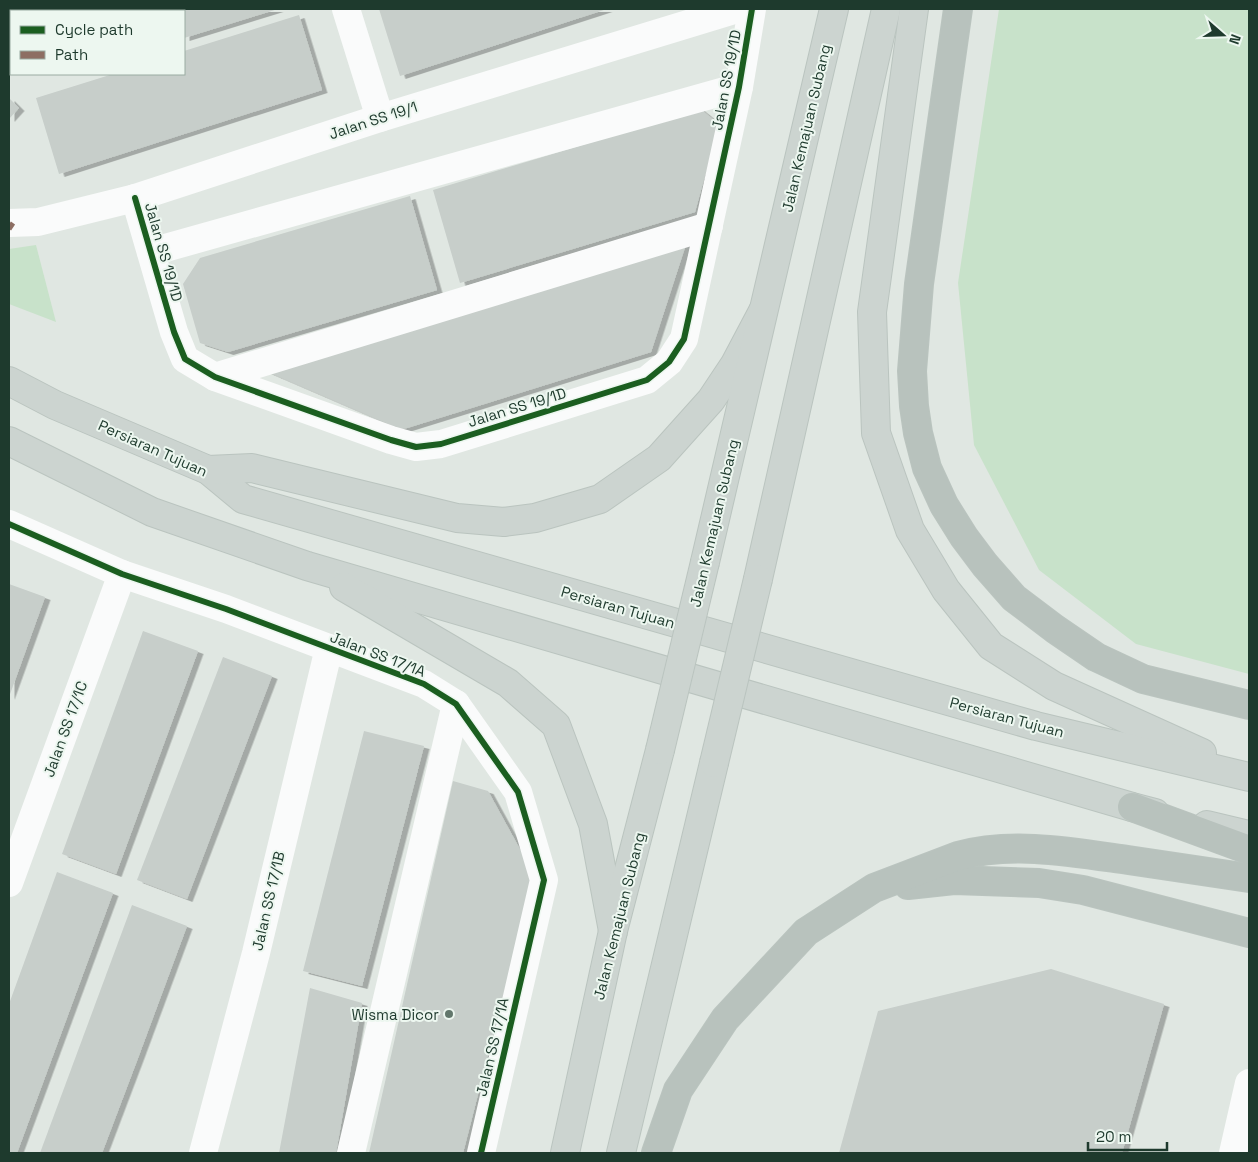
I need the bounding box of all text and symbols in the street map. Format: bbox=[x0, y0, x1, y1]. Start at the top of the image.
legend bbox=[10, 10, 185, 75]
north arrow bbox=[1198, 10, 1248, 60]
text: Cycle path bbox=[55, 20, 133, 39]
street label: Jalan SS 19/1D bbox=[707, 28, 745, 132]
text: N bbox=[1225, 32, 1245, 47]
street label: Jalan Kemajuan Subang bbox=[777, 42, 835, 214]
text: Path bbox=[55, 45, 88, 64]
street label: Jalan SS 19/1 bbox=[326, 97, 420, 143]
street label: Jalan SS 19/1D bbox=[141, 200, 187, 304]
street label: Jalan SS 19/1D bbox=[465, 383, 569, 431]
street label: Persiaran Tujuan bbox=[95, 415, 211, 481]
street label: Jalan Kemajuan Subang bbox=[685, 437, 743, 609]
street label: Persiaran Tujuan bbox=[559, 582, 677, 632]
street label: Jalan SS 17/1A bbox=[328, 627, 429, 681]
street label: Jalan SS 17/1C bbox=[39, 678, 91, 780]
street label: Persiaran Tujuan bbox=[948, 693, 1066, 741]
street label: Jalan Kemajuan Subang bbox=[589, 830, 649, 1002]
street label: Jalan SS 17/1B bbox=[247, 849, 289, 952]
street label: Jalan SS 17/1A bbox=[471, 995, 513, 1098]
place label: Wisma Dicor bbox=[351, 1005, 439, 1024]
marker: Wisma Dicor bbox=[443, 1008, 455, 1020]
scale bar bbox=[1088, 1120, 1167, 1152]
text: 20 m bbox=[1096, 1127, 1131, 1146]

